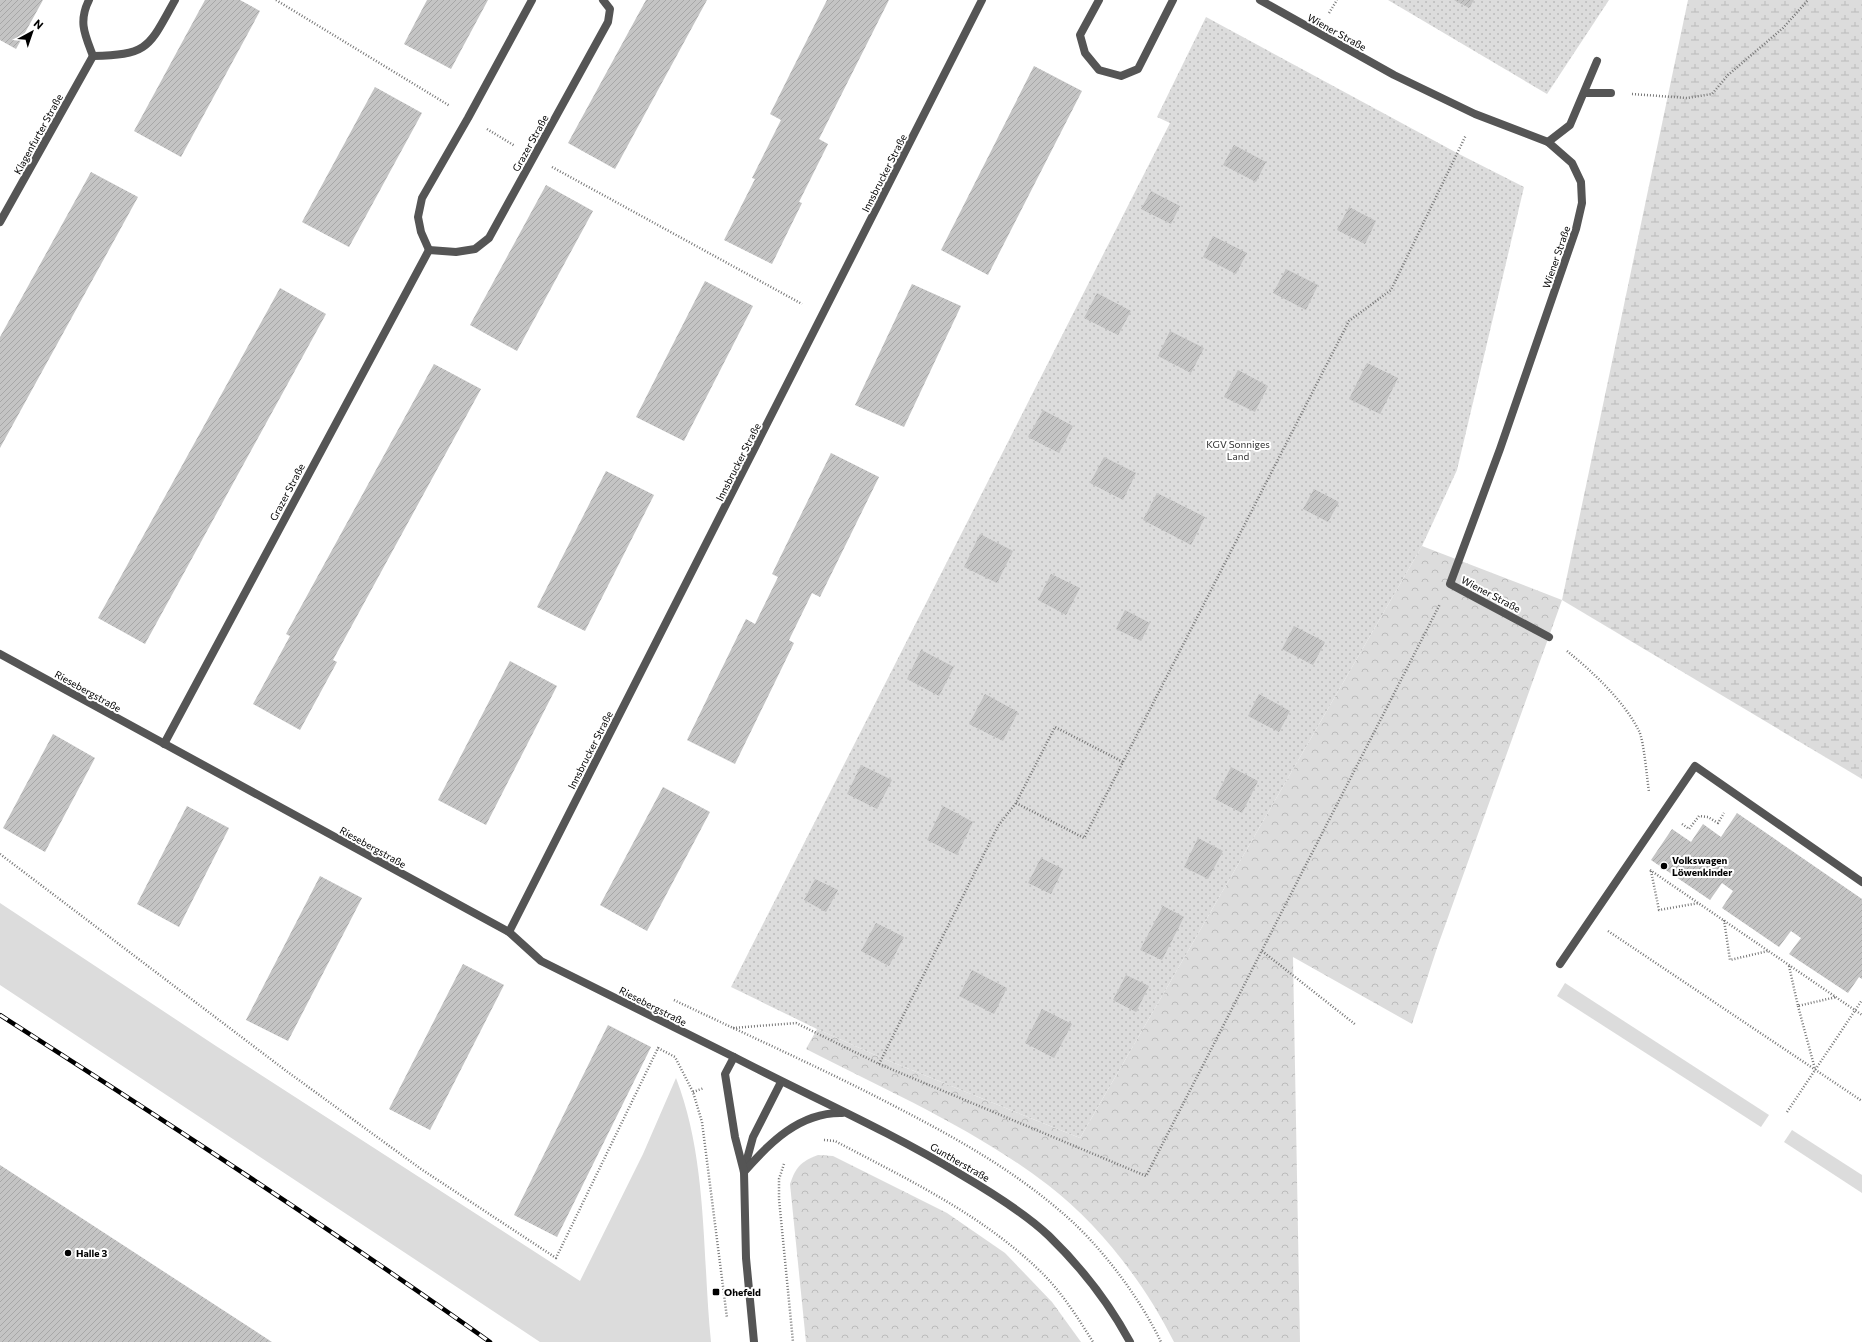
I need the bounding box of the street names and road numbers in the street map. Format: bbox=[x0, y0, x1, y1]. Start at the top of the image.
street label: Wiener Straße bbox=[1306, 11, 1368, 53]
street label: Klagenfurter Straße bbox=[11, 92, 65, 176]
street label: Grazer Straße bbox=[509, 113, 551, 173]
street label: Innsbrucker Straße bbox=[859, 132, 909, 214]
street label: Wiener Straße bbox=[1540, 224, 1572, 290]
street label: Innsbrucker Straße bbox=[713, 421, 763, 503]
street label: Grazer Straße bbox=[267, 461, 307, 523]
street label: Wiener Straße bbox=[1459, 573, 1523, 615]
street label: Riesebergstraße bbox=[53, 668, 123, 714]
street label: Innsbrucker Straße bbox=[565, 709, 615, 791]
street label: Riesebergstraße bbox=[338, 824, 408, 870]
street label: Riesebergstraße bbox=[617, 984, 689, 1028]
street label: Guntherstraße bbox=[928, 1140, 992, 1184]

